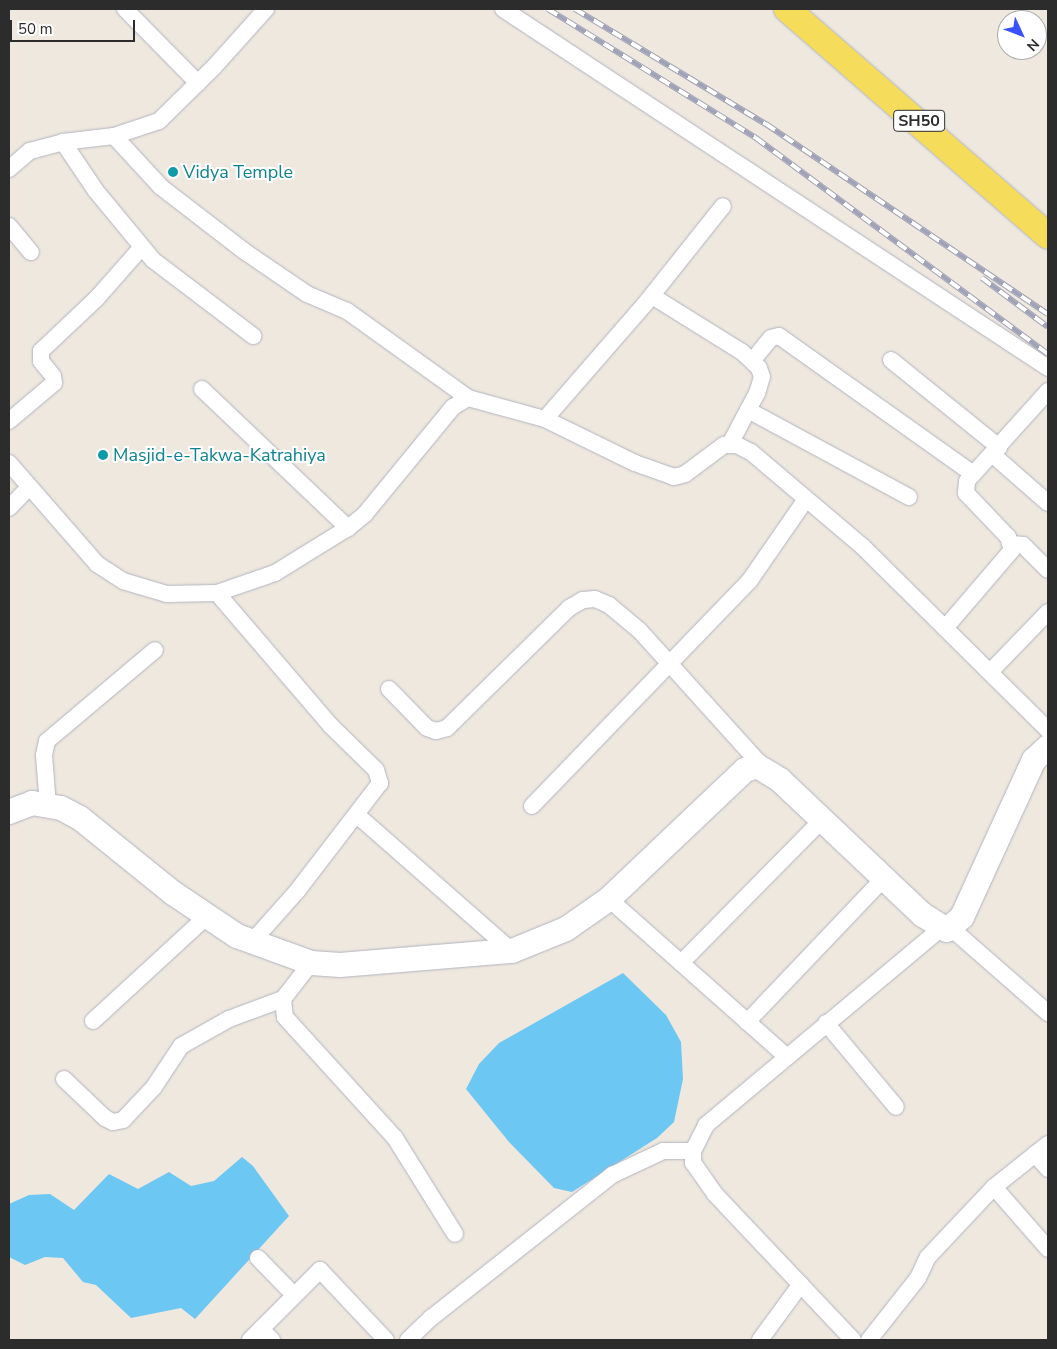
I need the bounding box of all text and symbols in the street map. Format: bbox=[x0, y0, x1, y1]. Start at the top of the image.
scale bar bbox=[12, 10, 138, 42]
north arrow bbox=[997, 10, 1047, 60]
text: 50 m bbox=[18, 19, 53, 39]
text: N bbox=[1022, 35, 1043, 55]
road number: SH50 bbox=[893, 108, 945, 134]
place label: Vidya Temple bbox=[183, 161, 293, 183]
marker: Vidya Temple bbox=[167, 166, 179, 178]
place label: Masjid-e-Takwa-Katrahiya bbox=[113, 444, 326, 466]
marker: Masjid-e-Takwa-Katrahiya bbox=[97, 449, 109, 461]

